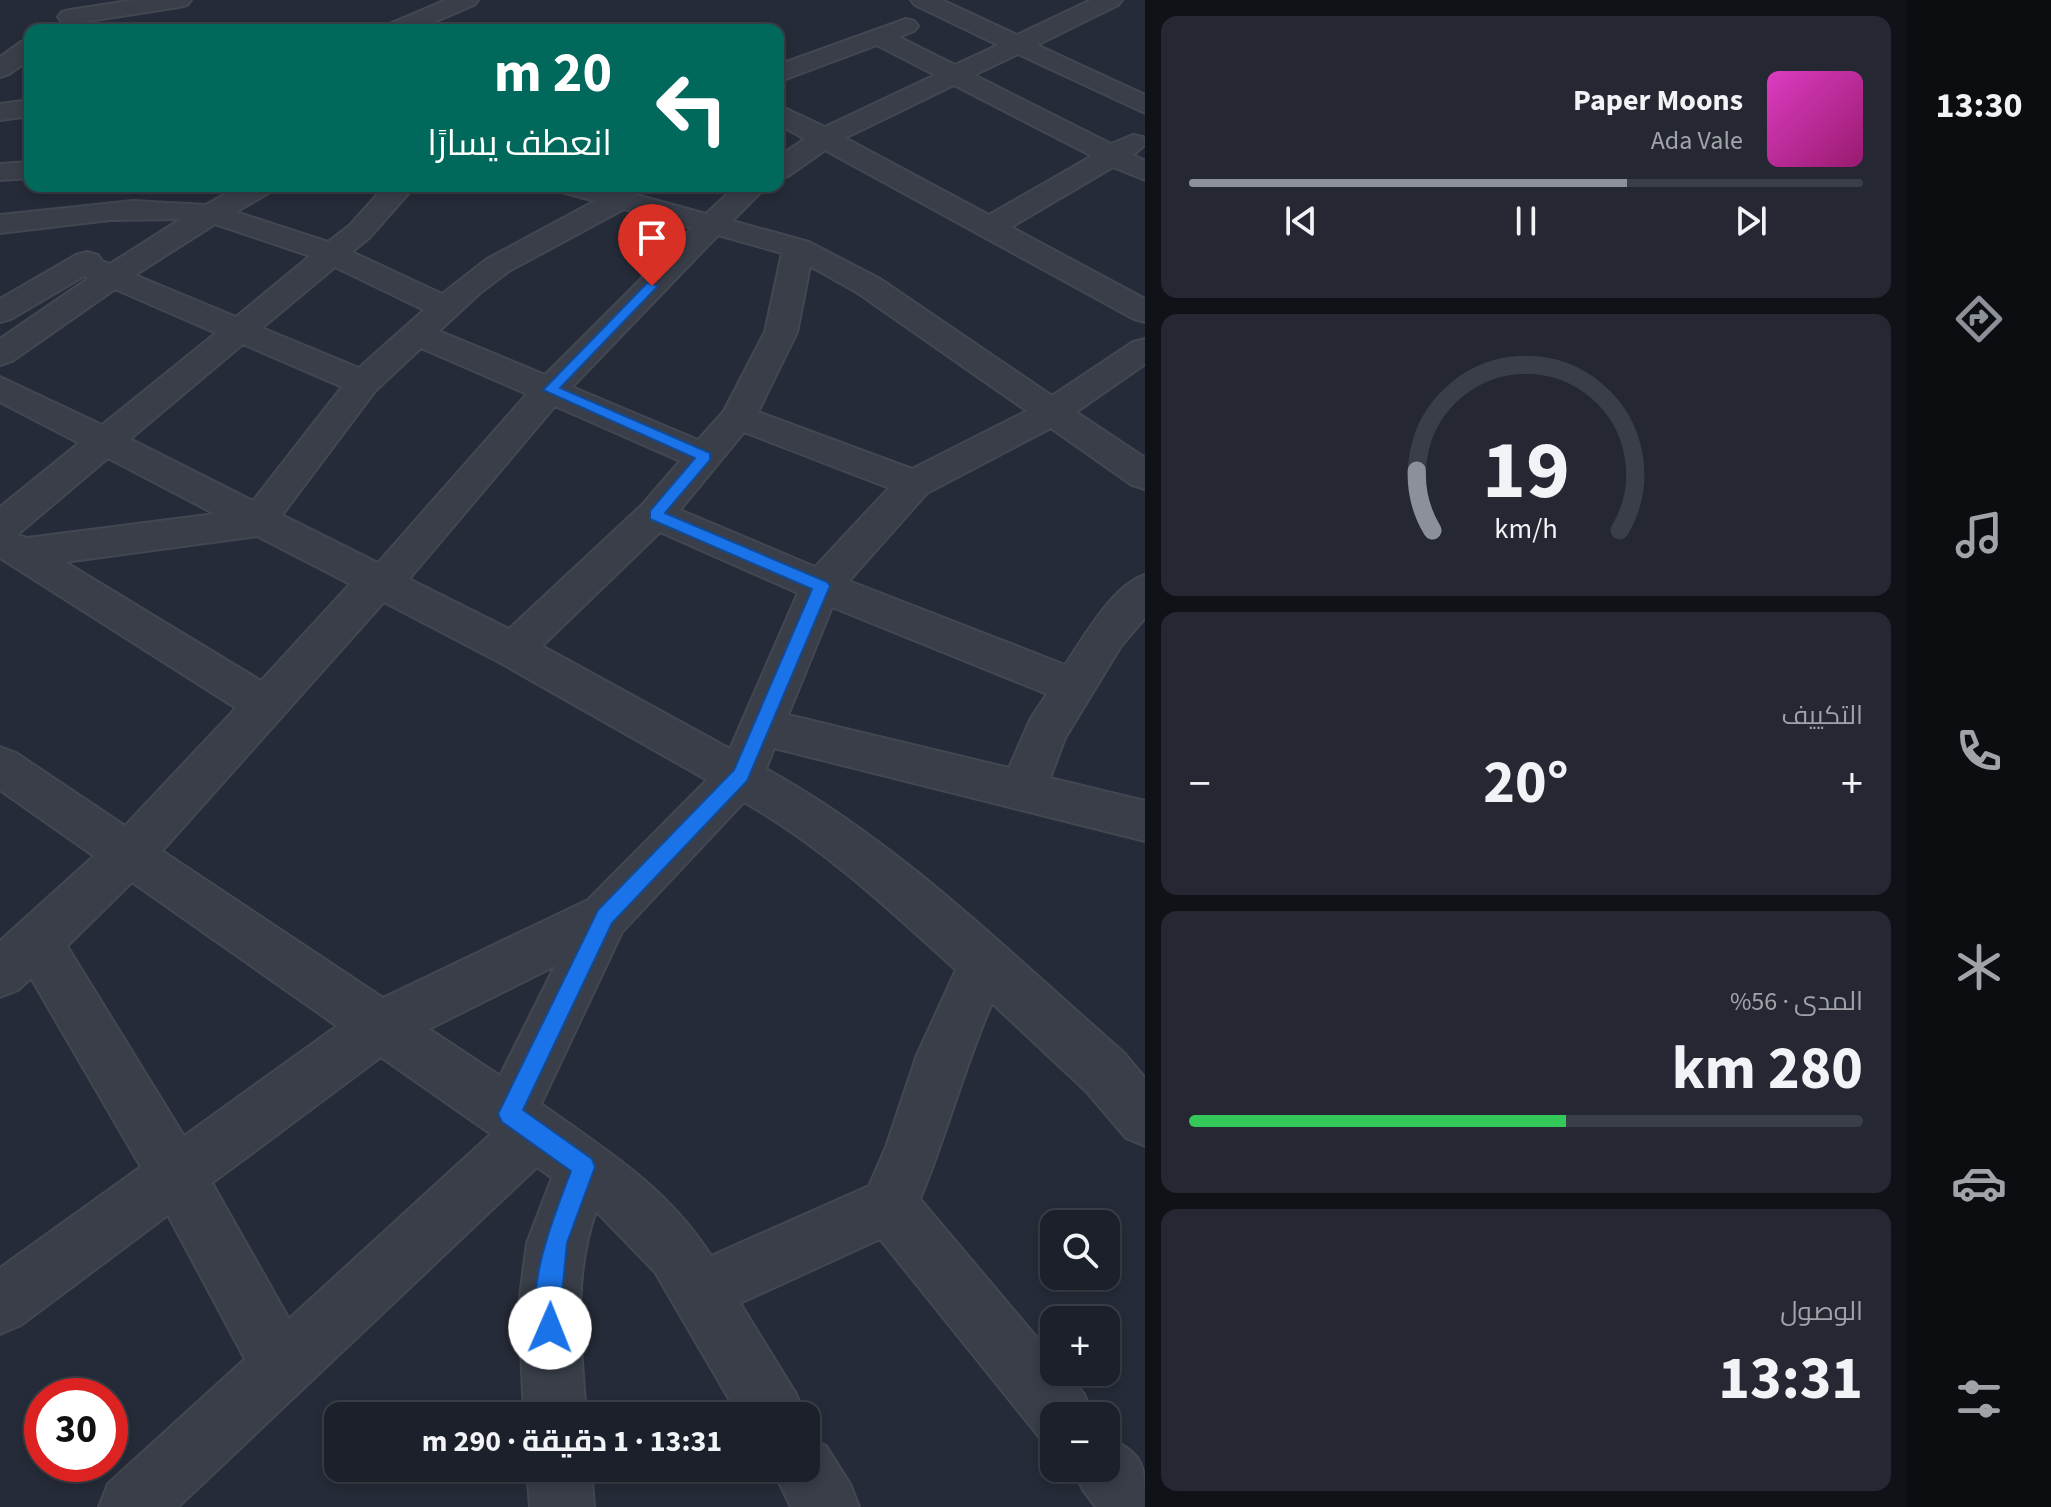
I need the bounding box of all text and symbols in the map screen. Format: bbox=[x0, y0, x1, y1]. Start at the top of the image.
text: 20 m bbox=[494, 34, 612, 113]
icon: left bbox=[640, 56, 744, 160]
text: Paper Moons bbox=[1573, 79, 1743, 122]
text: 13:30 bbox=[1936, 80, 2022, 131]
text: انعطف يسارًا bbox=[427, 118, 612, 169]
text: Ada Vale bbox=[1651, 122, 1743, 159]
icon: previous bbox=[1279, 199, 1323, 243]
icon: pause bbox=[1504, 199, 1548, 243]
icon: next bbox=[1729, 199, 1773, 243]
pin bbox=[618, 204, 686, 286]
icon: arrive bbox=[630, 216, 674, 260]
icon: directions bbox=[1951, 291, 2007, 347]
text: 19 bbox=[1482, 412, 1570, 530]
icon: music bbox=[1951, 507, 2007, 563]
text: km/h bbox=[1494, 509, 1558, 549]
text: التكييف bbox=[1781, 697, 1863, 734]
icon: phone bbox=[1951, 723, 2007, 779]
text: 20° bbox=[1483, 741, 1569, 826]
text: − bbox=[1189, 753, 1211, 816]
text: + bbox=[1841, 753, 1863, 816]
icon: climate bbox=[1951, 939, 2007, 995]
text: المدى · 56% bbox=[1730, 983, 1863, 1020]
text: 280 km bbox=[1672, 1027, 1863, 1112]
icon: car bbox=[1951, 1155, 2007, 1211]
map controls bbox=[1040, 1210, 1120, 1482]
button: search bbox=[1040, 1210, 1120, 1290]
position arrow bbox=[508, 1286, 592, 1370]
text: الوصول bbox=[1780, 1293, 1863, 1330]
button: + bbox=[1040, 1306, 1120, 1386]
text: 13:31 bbox=[1718, 1337, 1863, 1422]
icon: filters bbox=[1951, 1371, 2007, 1427]
speed limit sign: 30 bbox=[24, 1378, 128, 1482]
button: − bbox=[1040, 1402, 1120, 1482]
text: 13:31 · 1 دقيقة · 290 m bbox=[422, 1420, 722, 1463]

